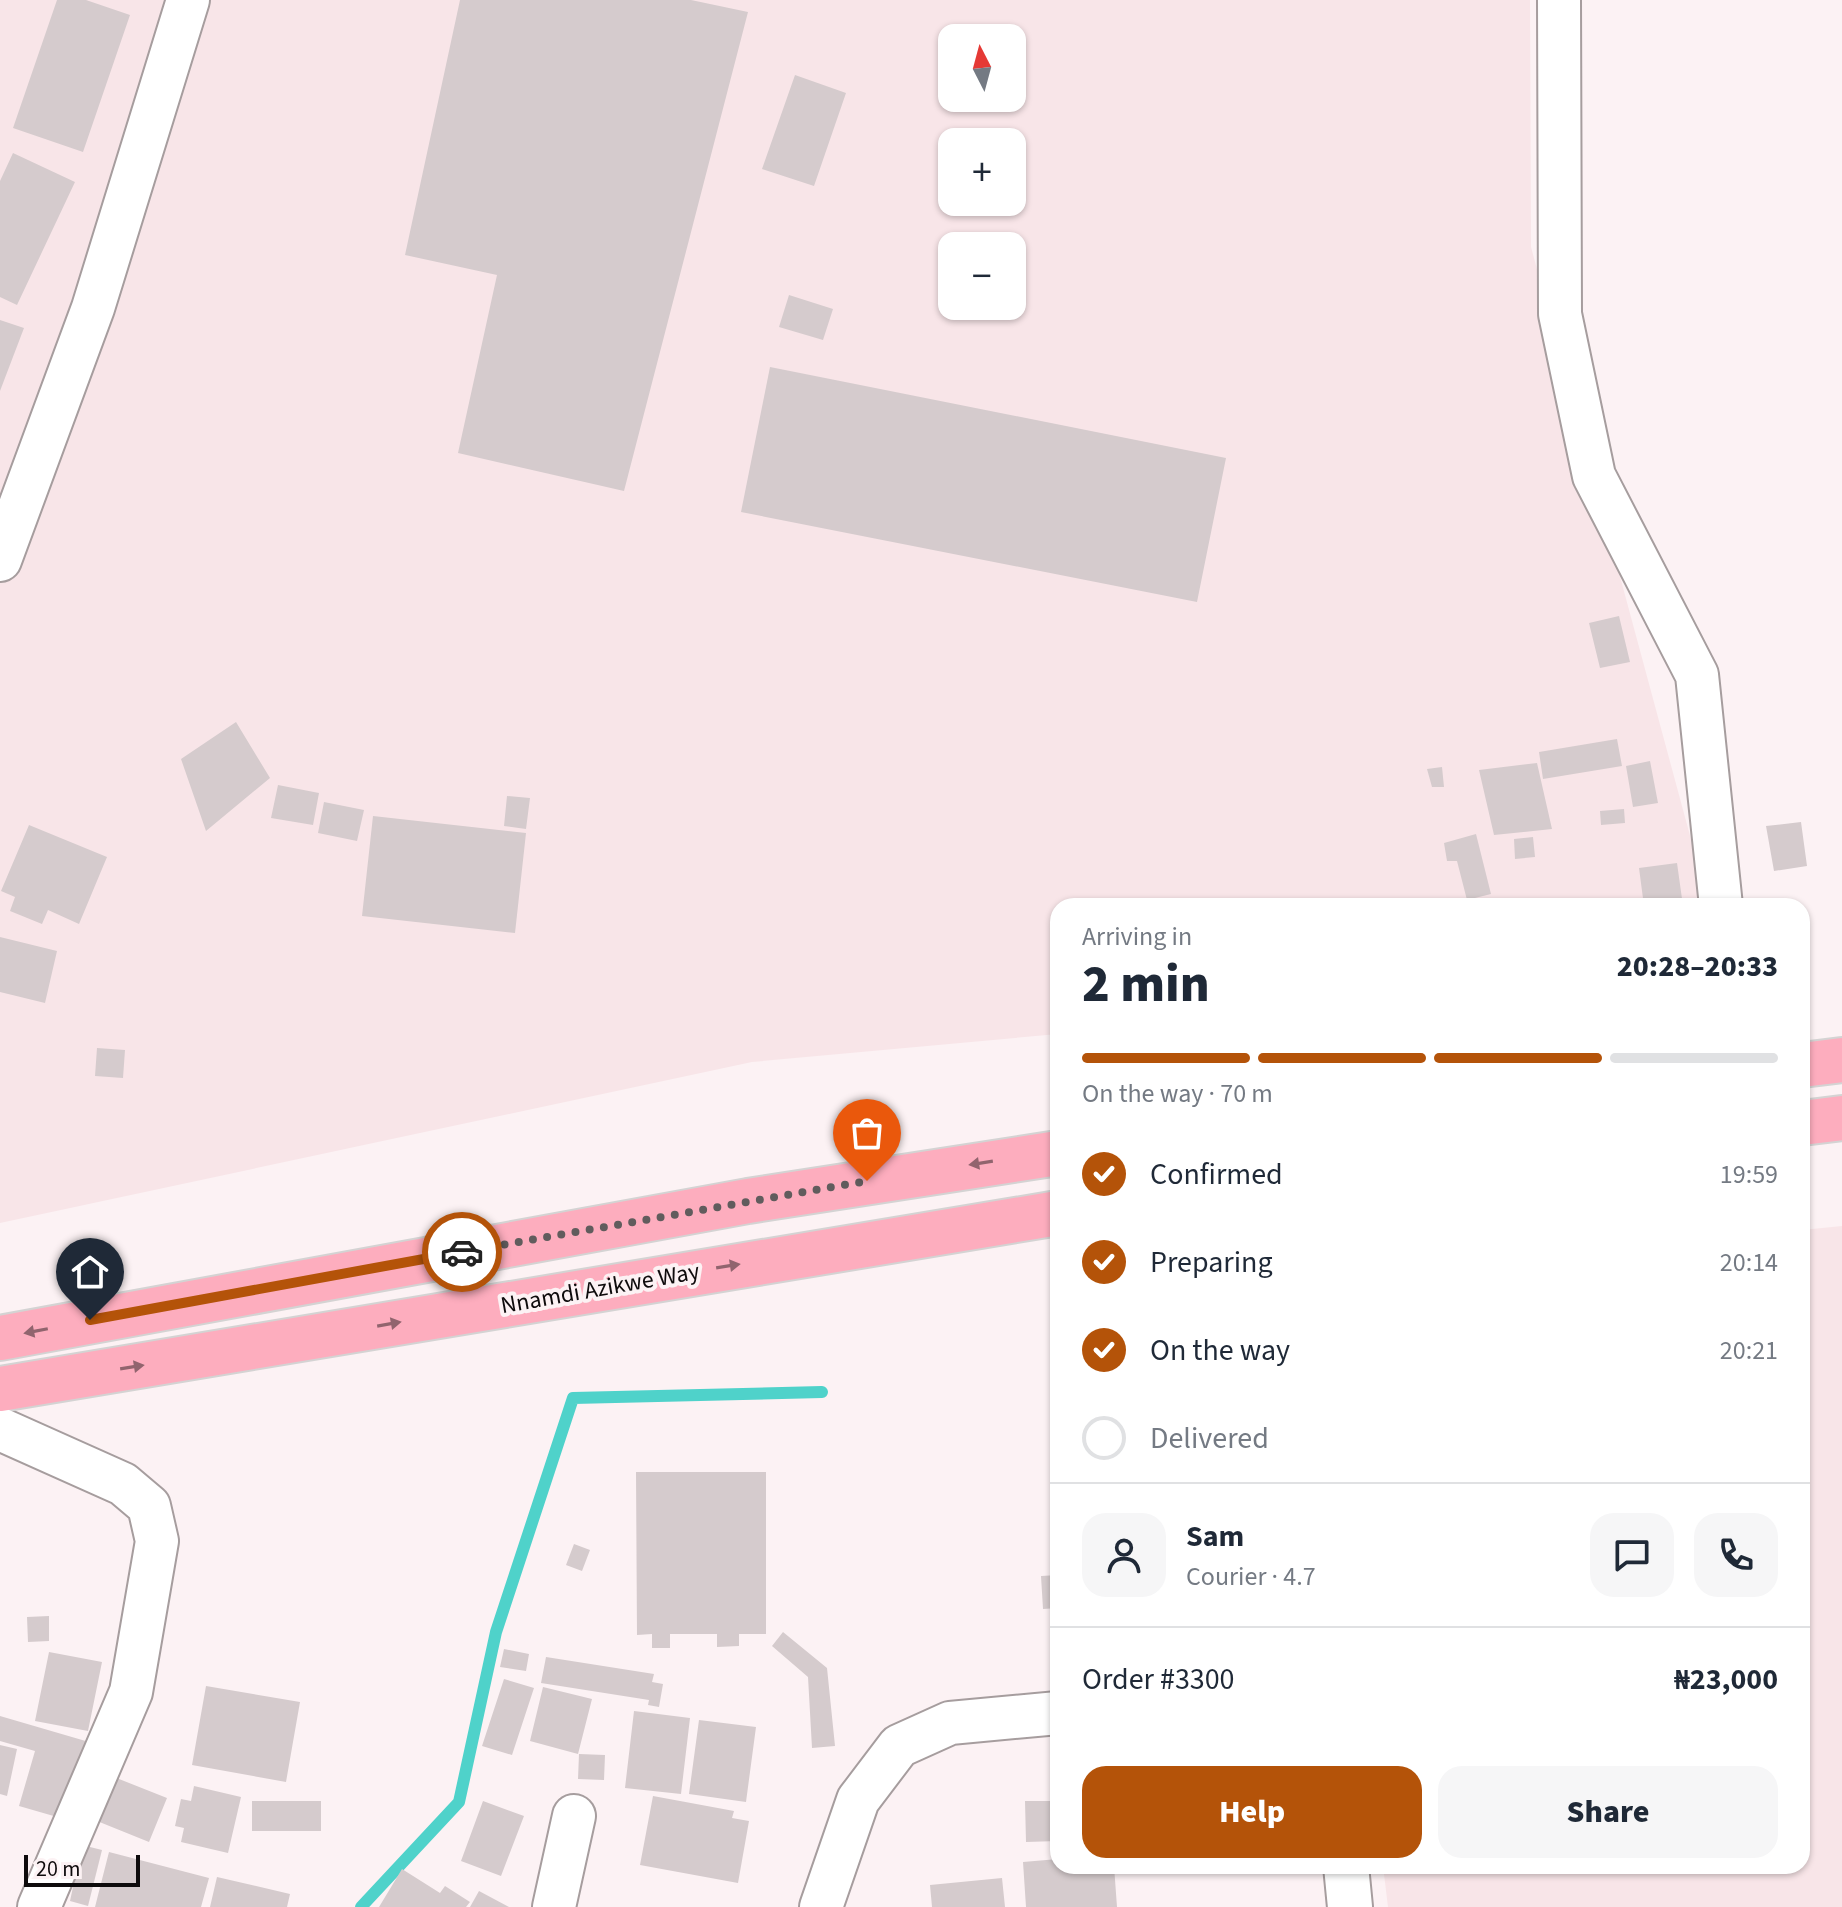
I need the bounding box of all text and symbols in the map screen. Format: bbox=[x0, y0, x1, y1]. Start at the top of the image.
north arrow bbox=[938, 24, 1026, 112]
map controls bbox=[938, 24, 1026, 320]
button: + bbox=[938, 128, 1026, 216]
button: − bbox=[938, 232, 1026, 320]
text: Arriving in bbox=[1082, 918, 1192, 955]
text: 20:28–20:33 bbox=[1617, 945, 1778, 988]
text: 2 min bbox=[1082, 948, 1210, 1022]
text: On the way · 70 m bbox=[1082, 1075, 1273, 1112]
pin bbox=[833, 1099, 901, 1181]
icon: bag bbox=[845, 1111, 889, 1155]
icon: check bbox=[1082, 1152, 1126, 1196]
text: Confirmed bbox=[1150, 1153, 1283, 1196]
text: 19:59 bbox=[1720, 1156, 1778, 1193]
one-way arrow bbox=[968, 1157, 993, 1170]
courier bbox=[422, 1212, 502, 1292]
icon: car bbox=[440, 1230, 484, 1274]
pin bbox=[56, 1238, 124, 1320]
icon: check bbox=[1082, 1240, 1126, 1284]
text: Preparing bbox=[1150, 1241, 1273, 1284]
text: 20:14 bbox=[1720, 1244, 1778, 1281]
icon: home bbox=[68, 1250, 112, 1294]
street label: Nnamdi Azikwe Way bbox=[498, 1254, 702, 1323]
one-way arrow bbox=[716, 1259, 741, 1272]
one-way arrow bbox=[376, 1317, 401, 1329]
one-way arrow bbox=[23, 1325, 48, 1338]
icon: check bbox=[1082, 1328, 1126, 1372]
text: On the way bbox=[1150, 1329, 1290, 1372]
text: 20:21 bbox=[1720, 1332, 1778, 1369]
one-way arrow bbox=[120, 1361, 145, 1373]
text: Delivered bbox=[1150, 1417, 1269, 1460]
button: person bbox=[1082, 1513, 1166, 1597]
button: chat bbox=[1590, 1513, 1674, 1597]
button: phone bbox=[1694, 1513, 1778, 1597]
text: Sam bbox=[1186, 1515, 1244, 1558]
text: Courier · 4.7 bbox=[1186, 1558, 1316, 1595]
text: Order #3300 bbox=[1082, 1658, 1235, 1701]
text: ₦23,000 bbox=[1674, 1658, 1778, 1701]
button: Help bbox=[1082, 1766, 1422, 1858]
button: Share bbox=[1438, 1766, 1778, 1858]
scale bar bbox=[24, 1851, 140, 1887]
text: 20 m bbox=[36, 1853, 81, 1885]

